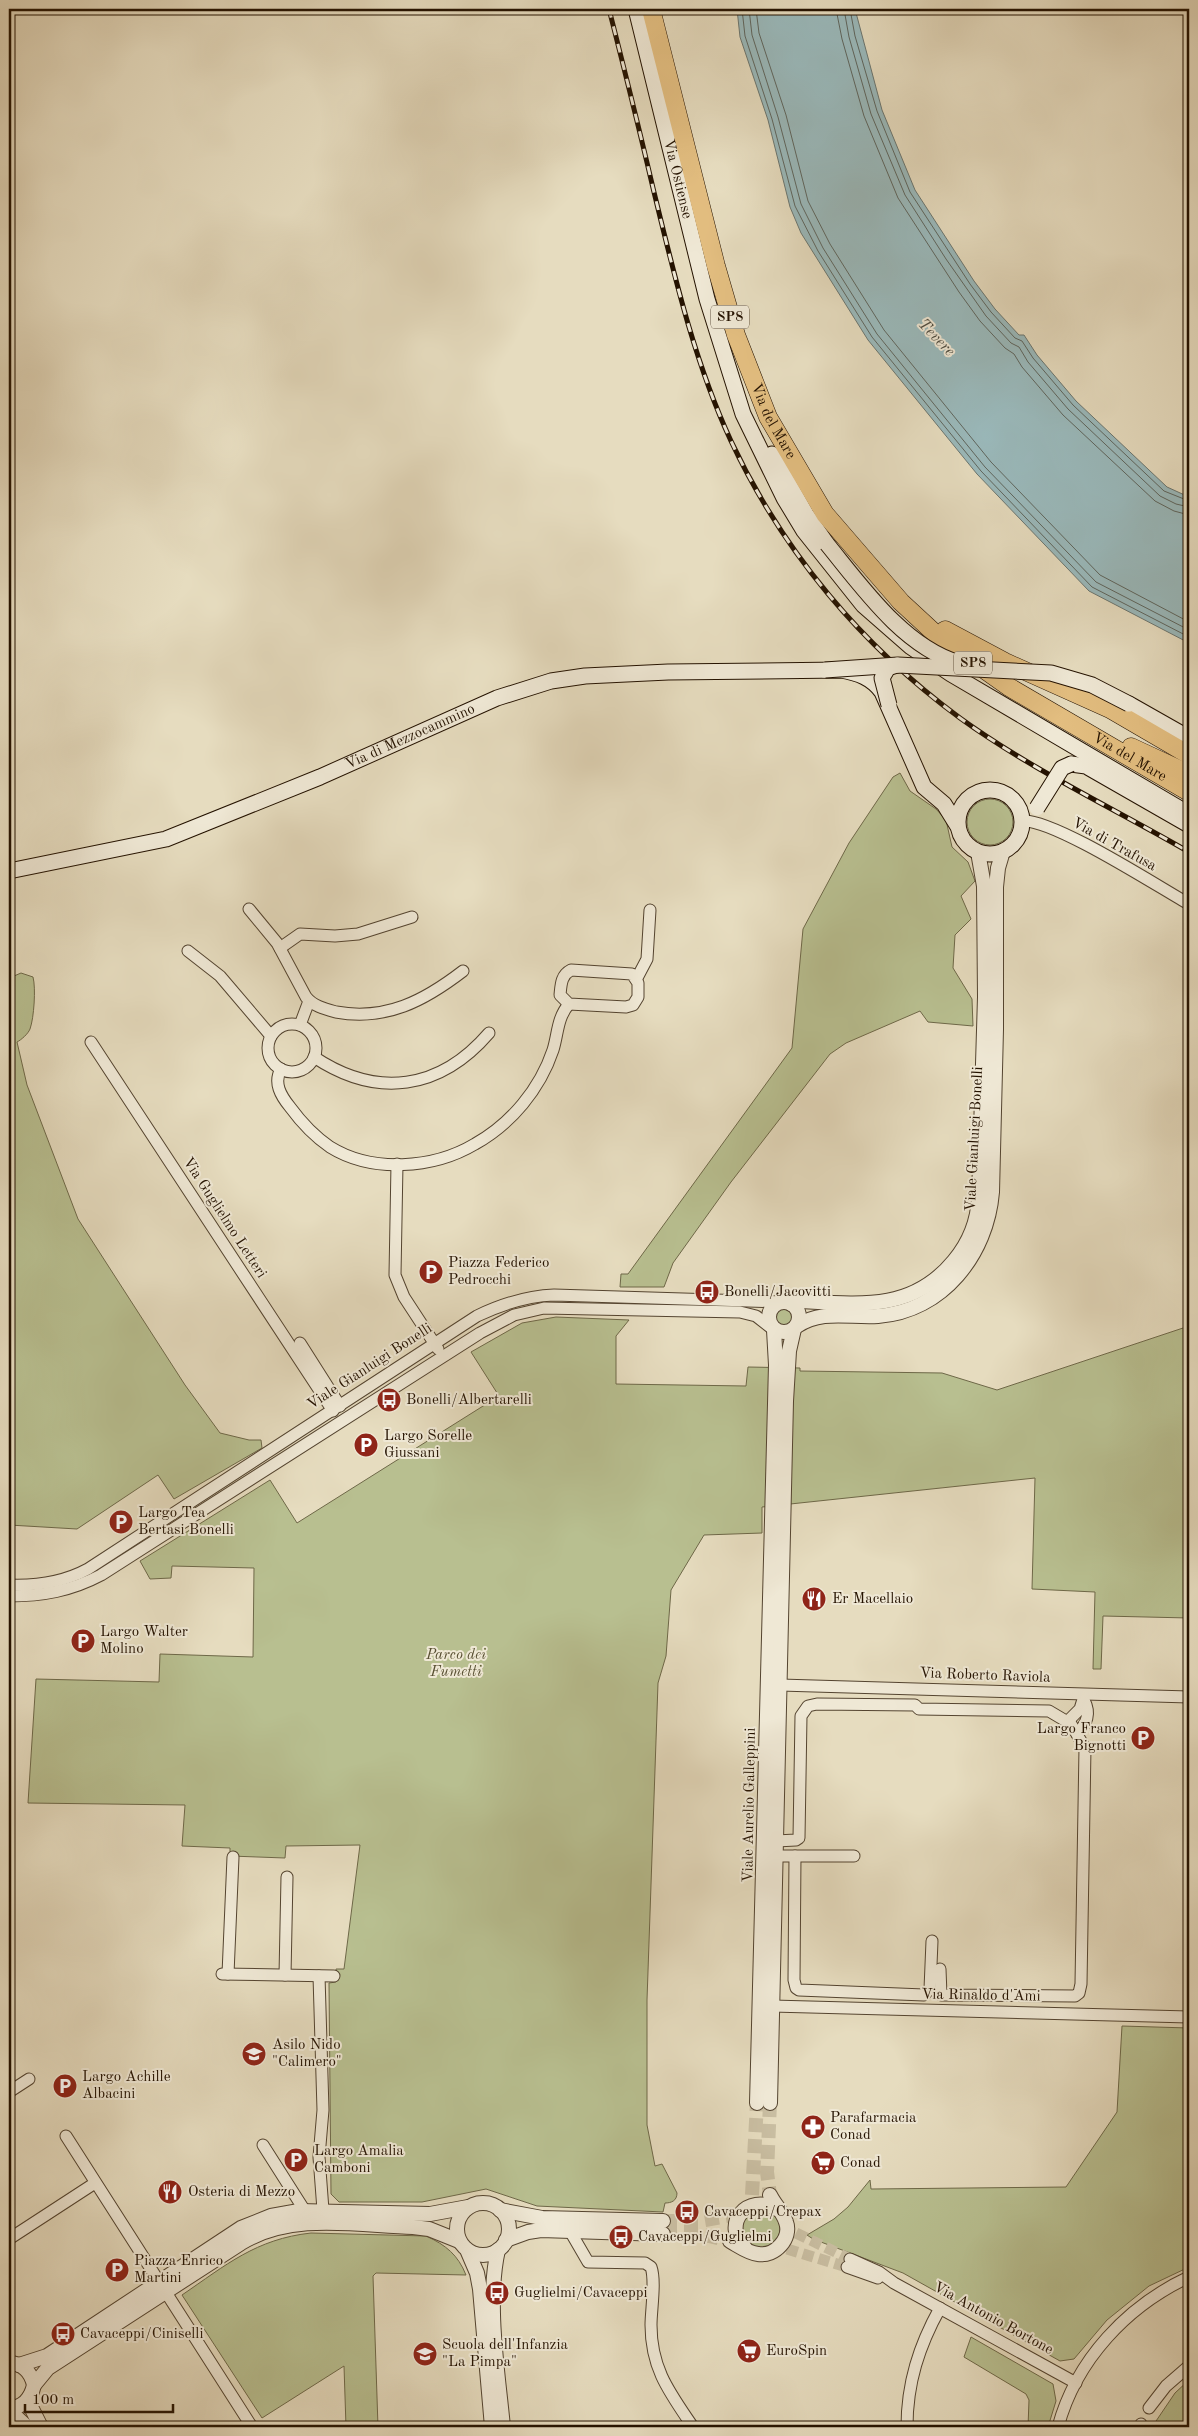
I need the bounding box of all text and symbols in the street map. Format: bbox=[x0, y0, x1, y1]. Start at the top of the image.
street label: Via Ostiense bbox=[661, 138, 695, 220]
road number: SP8 bbox=[711, 306, 749, 328]
water label: Tevere bbox=[915, 316, 958, 360]
street label: Via del Mare bbox=[748, 381, 799, 462]
road number: SP8 bbox=[954, 651, 992, 674]
street label: Via di Mezzocammino bbox=[343, 701, 477, 772]
street label: Via del Mare bbox=[1090, 730, 1169, 785]
street label: Via di Trafusa bbox=[1069, 816, 1159, 875]
street label: Viale Gianluigi Bonelli bbox=[964, 1066, 986, 1212]
street label: Via Guglielmo Letteri bbox=[179, 1155, 269, 1281]
place label: Piazza Federico Pedrocchi bbox=[448, 1256, 549, 1288]
parking icon: Piazza Federico Pedrocchi bbox=[418, 1259, 444, 1285]
bus stop icon: Bonelli/Jacovitti bbox=[694, 1279, 720, 1305]
place label: Bonelli/Jacovitti bbox=[724, 1285, 831, 1300]
street label: Viale Gianluigi Bonelli bbox=[305, 1321, 435, 1413]
bus stop icon: Bonelli/Albertarelli bbox=[376, 1387, 402, 1413]
place label: Bonelli/Albertarelli bbox=[406, 1393, 532, 1408]
place label: Largo Sorelle Giussani bbox=[384, 1429, 472, 1461]
parking icon: Largo Sorelle Giussani bbox=[353, 1432, 379, 1458]
place label: Largo Tea Bertasi Bonelli bbox=[138, 1506, 234, 1538]
parking icon: Largo Tea Bertasi Bonelli bbox=[108, 1509, 134, 1535]
restaurant icon: Er Macellaio bbox=[801, 1586, 827, 1612]
place label: Er Macellaio bbox=[832, 1592, 913, 1607]
place label: Largo Walter Molino bbox=[100, 1625, 188, 1657]
parking icon: Largo Walter Molino bbox=[70, 1628, 96, 1654]
park label: Parco dei Fumetti bbox=[425, 1648, 486, 1680]
street label: Via Roberto Raviola bbox=[919, 1666, 1051, 1686]
place label: Largo Franco Bignotti bbox=[1037, 1722, 1126, 1754]
parking icon: Largo Franco Bignotti bbox=[1130, 1725, 1156, 1751]
street label: Viale Aurelio Galleppini bbox=[741, 1728, 759, 1882]
street label: Via Rinaldo d'Ami bbox=[921, 1987, 1041, 2005]
place label: Asilo Nido "Calimero" bbox=[272, 2038, 342, 2070]
school or university icon: Asilo Nido "Calimero" bbox=[241, 2041, 267, 2067]
place label: Largo Achille Albacini bbox=[82, 2070, 171, 2102]
parking icon: Largo Achille Albacini bbox=[52, 2073, 78, 2099]
place label: Parafarmacia Conad bbox=[830, 2111, 917, 2143]
pharmacy icon: Parafarmacia Conad bbox=[800, 2114, 826, 2140]
place label: Largo Amalia Camboni bbox=[314, 2144, 404, 2176]
parking icon: Largo Amalia Camboni bbox=[283, 2147, 309, 2173]
supermarket icon: Conad bbox=[810, 2150, 836, 2176]
place label: Conad bbox=[840, 2156, 881, 2171]
restaurant icon: Osteria di Mezzo bbox=[157, 2179, 183, 2205]
place label: Osteria di Mezzo bbox=[188, 2185, 295, 2200]
bus stop icon: Cavaceppi/Crepax bbox=[674, 2199, 700, 2225]
place label: Cavaceppi/Crepax bbox=[704, 2205, 822, 2220]
bus stop icon: Cavaceppi/Guglielmi bbox=[608, 2224, 634, 2250]
place label: Cavaceppi/Guglielmi bbox=[638, 2230, 772, 2245]
place label: Piazza Enrico Martini bbox=[134, 2254, 223, 2286]
parking icon: Piazza Enrico Martini bbox=[104, 2257, 130, 2283]
bus stop icon: Guglielmi/Cavaceppi bbox=[484, 2280, 510, 2306]
street label: Via Antonio Bortone bbox=[931, 2280, 1055, 2358]
place label: Guglielmi/Cavaceppi bbox=[514, 2286, 648, 2301]
bus stop icon: Cavaceppi/Ciniselli bbox=[50, 2321, 76, 2347]
place label: Cavaceppi/Ciniselli bbox=[80, 2327, 203, 2342]
place label: Scuola dell'Infanzia "La Pimpa" bbox=[442, 2338, 569, 2370]
supermarket icon: EuroSpin bbox=[736, 2338, 762, 2364]
school or university icon: Scuola dell'Infanzia "La Pimpa" bbox=[412, 2341, 438, 2367]
place label: EuroSpin bbox=[766, 2344, 827, 2359]
scale bar bbox=[25, 2381, 172, 2413]
text: 100 m bbox=[32, 2393, 74, 2408]

